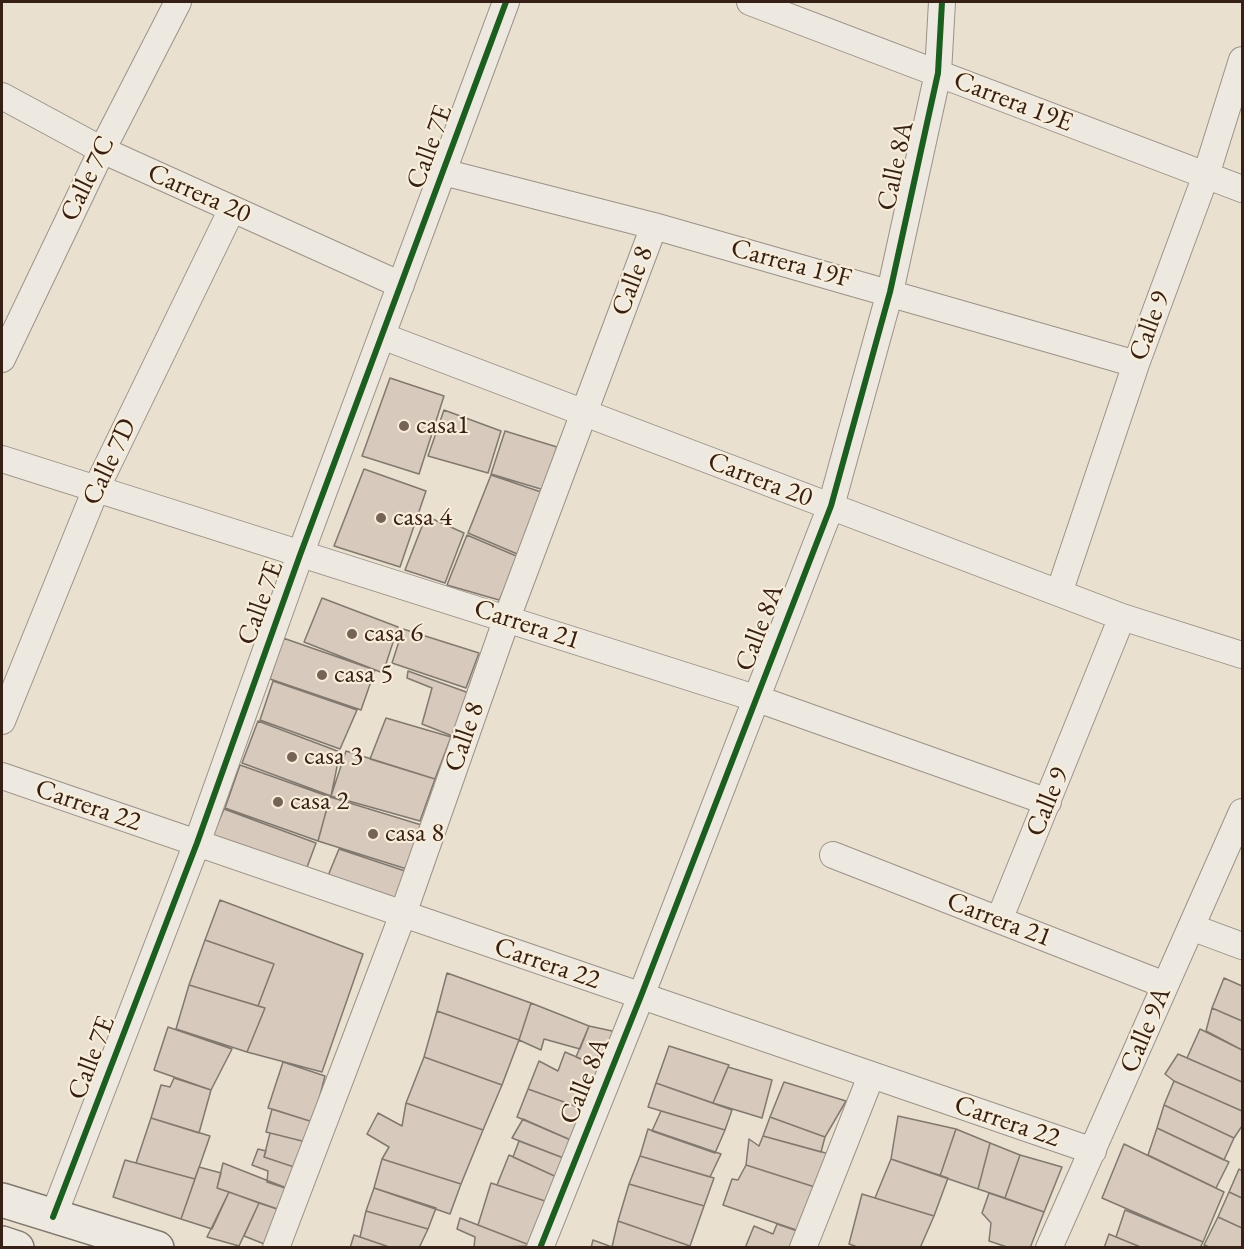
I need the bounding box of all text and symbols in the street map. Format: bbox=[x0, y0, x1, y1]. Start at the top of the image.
street label: Carrera 19E bbox=[949, 65, 1077, 139]
street label: Calle 7E bbox=[400, 101, 460, 193]
street label: Calle 8A bbox=[871, 118, 921, 214]
street label: Calle 7C bbox=[54, 131, 122, 227]
street label: Carrera 20 bbox=[142, 157, 256, 231]
street label: Carrera 19F bbox=[727, 232, 855, 296]
street label: Calle 8 bbox=[605, 242, 661, 320]
street label: Calle 9 bbox=[1122, 287, 1178, 365]
place label: casa1 bbox=[416, 410, 470, 442]
street label: Calle 7D bbox=[76, 413, 144, 511]
marker: casa1 bbox=[397, 419, 411, 433]
street label: Carrera 20 bbox=[703, 445, 817, 515]
place label: casa 4 bbox=[393, 502, 452, 534]
marker: casa 4 bbox=[374, 511, 388, 525]
street label: Calle 7E bbox=[231, 557, 291, 649]
street label: Calle 8A bbox=[729, 580, 791, 676]
street label: Carrera 21 bbox=[470, 593, 584, 657]
place label: casa 6 bbox=[364, 618, 423, 650]
marker: casa 6 bbox=[345, 627, 359, 641]
place label: casa 5 bbox=[334, 659, 393, 691]
marker: casa 5 bbox=[315, 668, 329, 682]
street label: Calle 8 bbox=[438, 698, 492, 776]
place label: casa 3 bbox=[304, 741, 363, 773]
marker: casa 3 bbox=[285, 750, 299, 764]
street label: Calle 9 bbox=[1020, 763, 1076, 841]
street label: Carrera 22 bbox=[31, 773, 145, 839]
place label: casa 2 bbox=[290, 786, 349, 818]
marker: casa 2 bbox=[271, 795, 285, 809]
place label: casa 8 bbox=[385, 818, 444, 850]
marker: casa 8 bbox=[366, 827, 380, 841]
street label: Carrera 21 bbox=[942, 885, 1056, 955]
street label: Carrera 22 bbox=[490, 931, 604, 997]
street label: Calle 9A bbox=[1113, 982, 1179, 1078]
street label: Calle 7E bbox=[61, 1012, 123, 1104]
street label: Calle 8A bbox=[553, 1033, 617, 1129]
street label: Carrera 22 bbox=[950, 1089, 1064, 1155]

